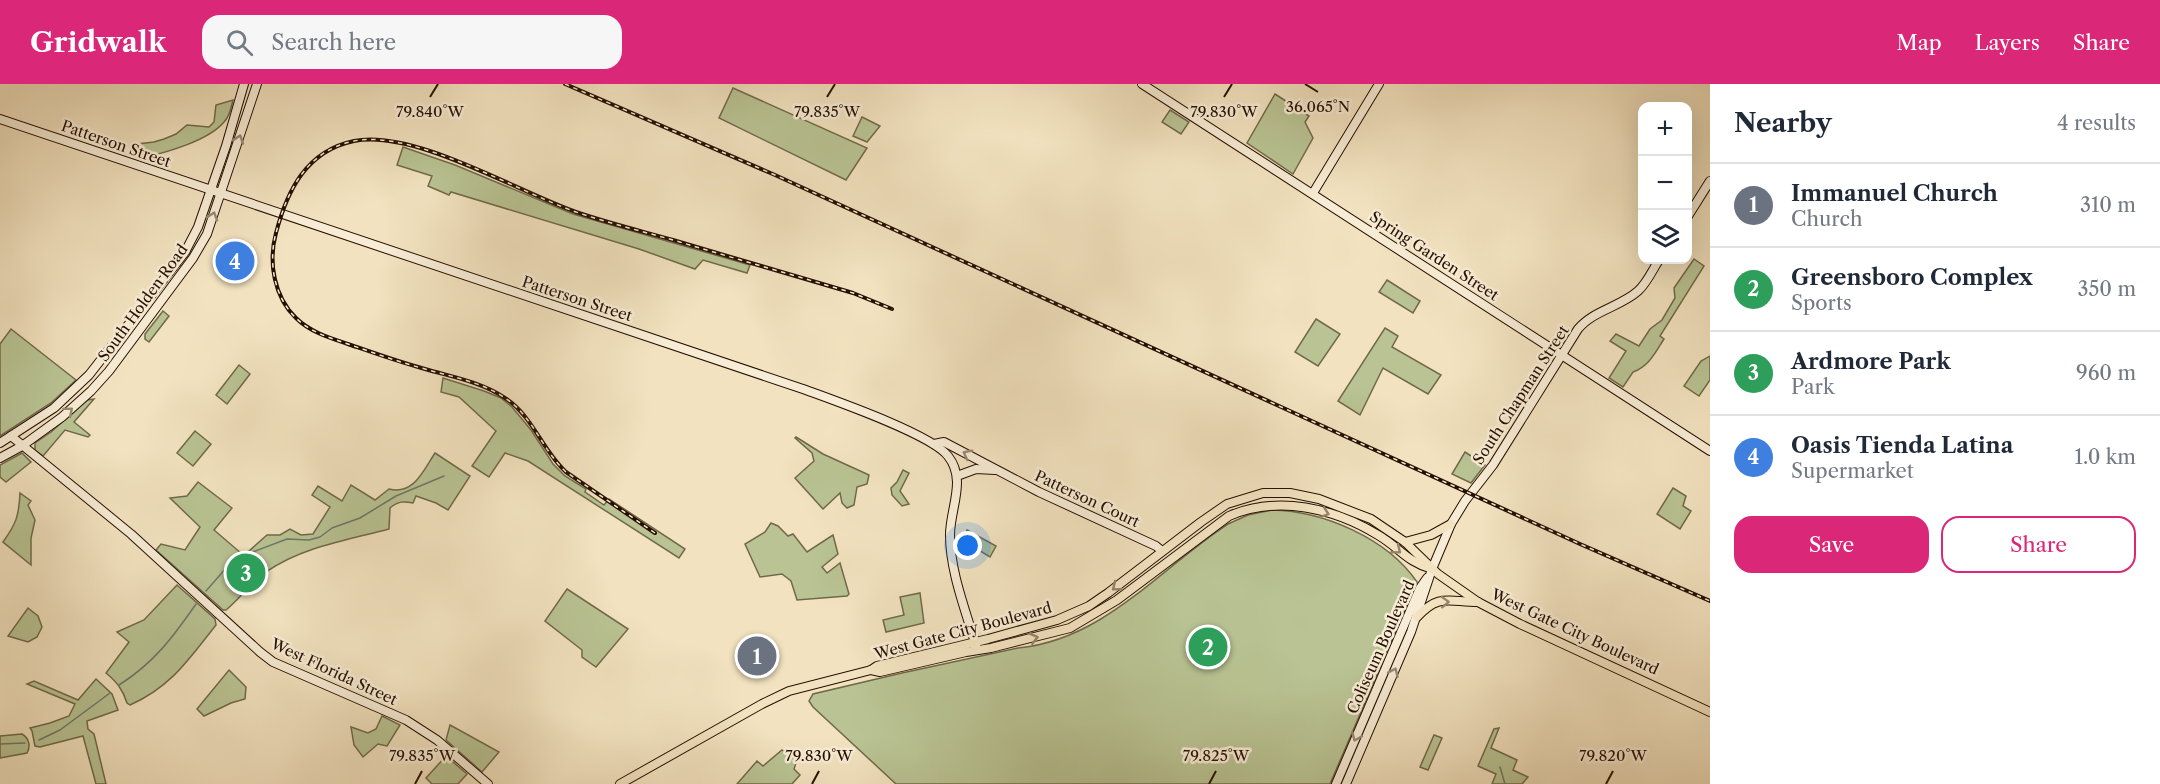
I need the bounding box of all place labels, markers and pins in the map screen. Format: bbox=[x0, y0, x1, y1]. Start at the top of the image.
pin: 4 bbox=[216, 238, 254, 284]
pin: 3 bbox=[226, 550, 266, 596]
pin: 2 bbox=[1188, 624, 1228, 670]
pin: 1 bbox=[738, 634, 777, 678]

